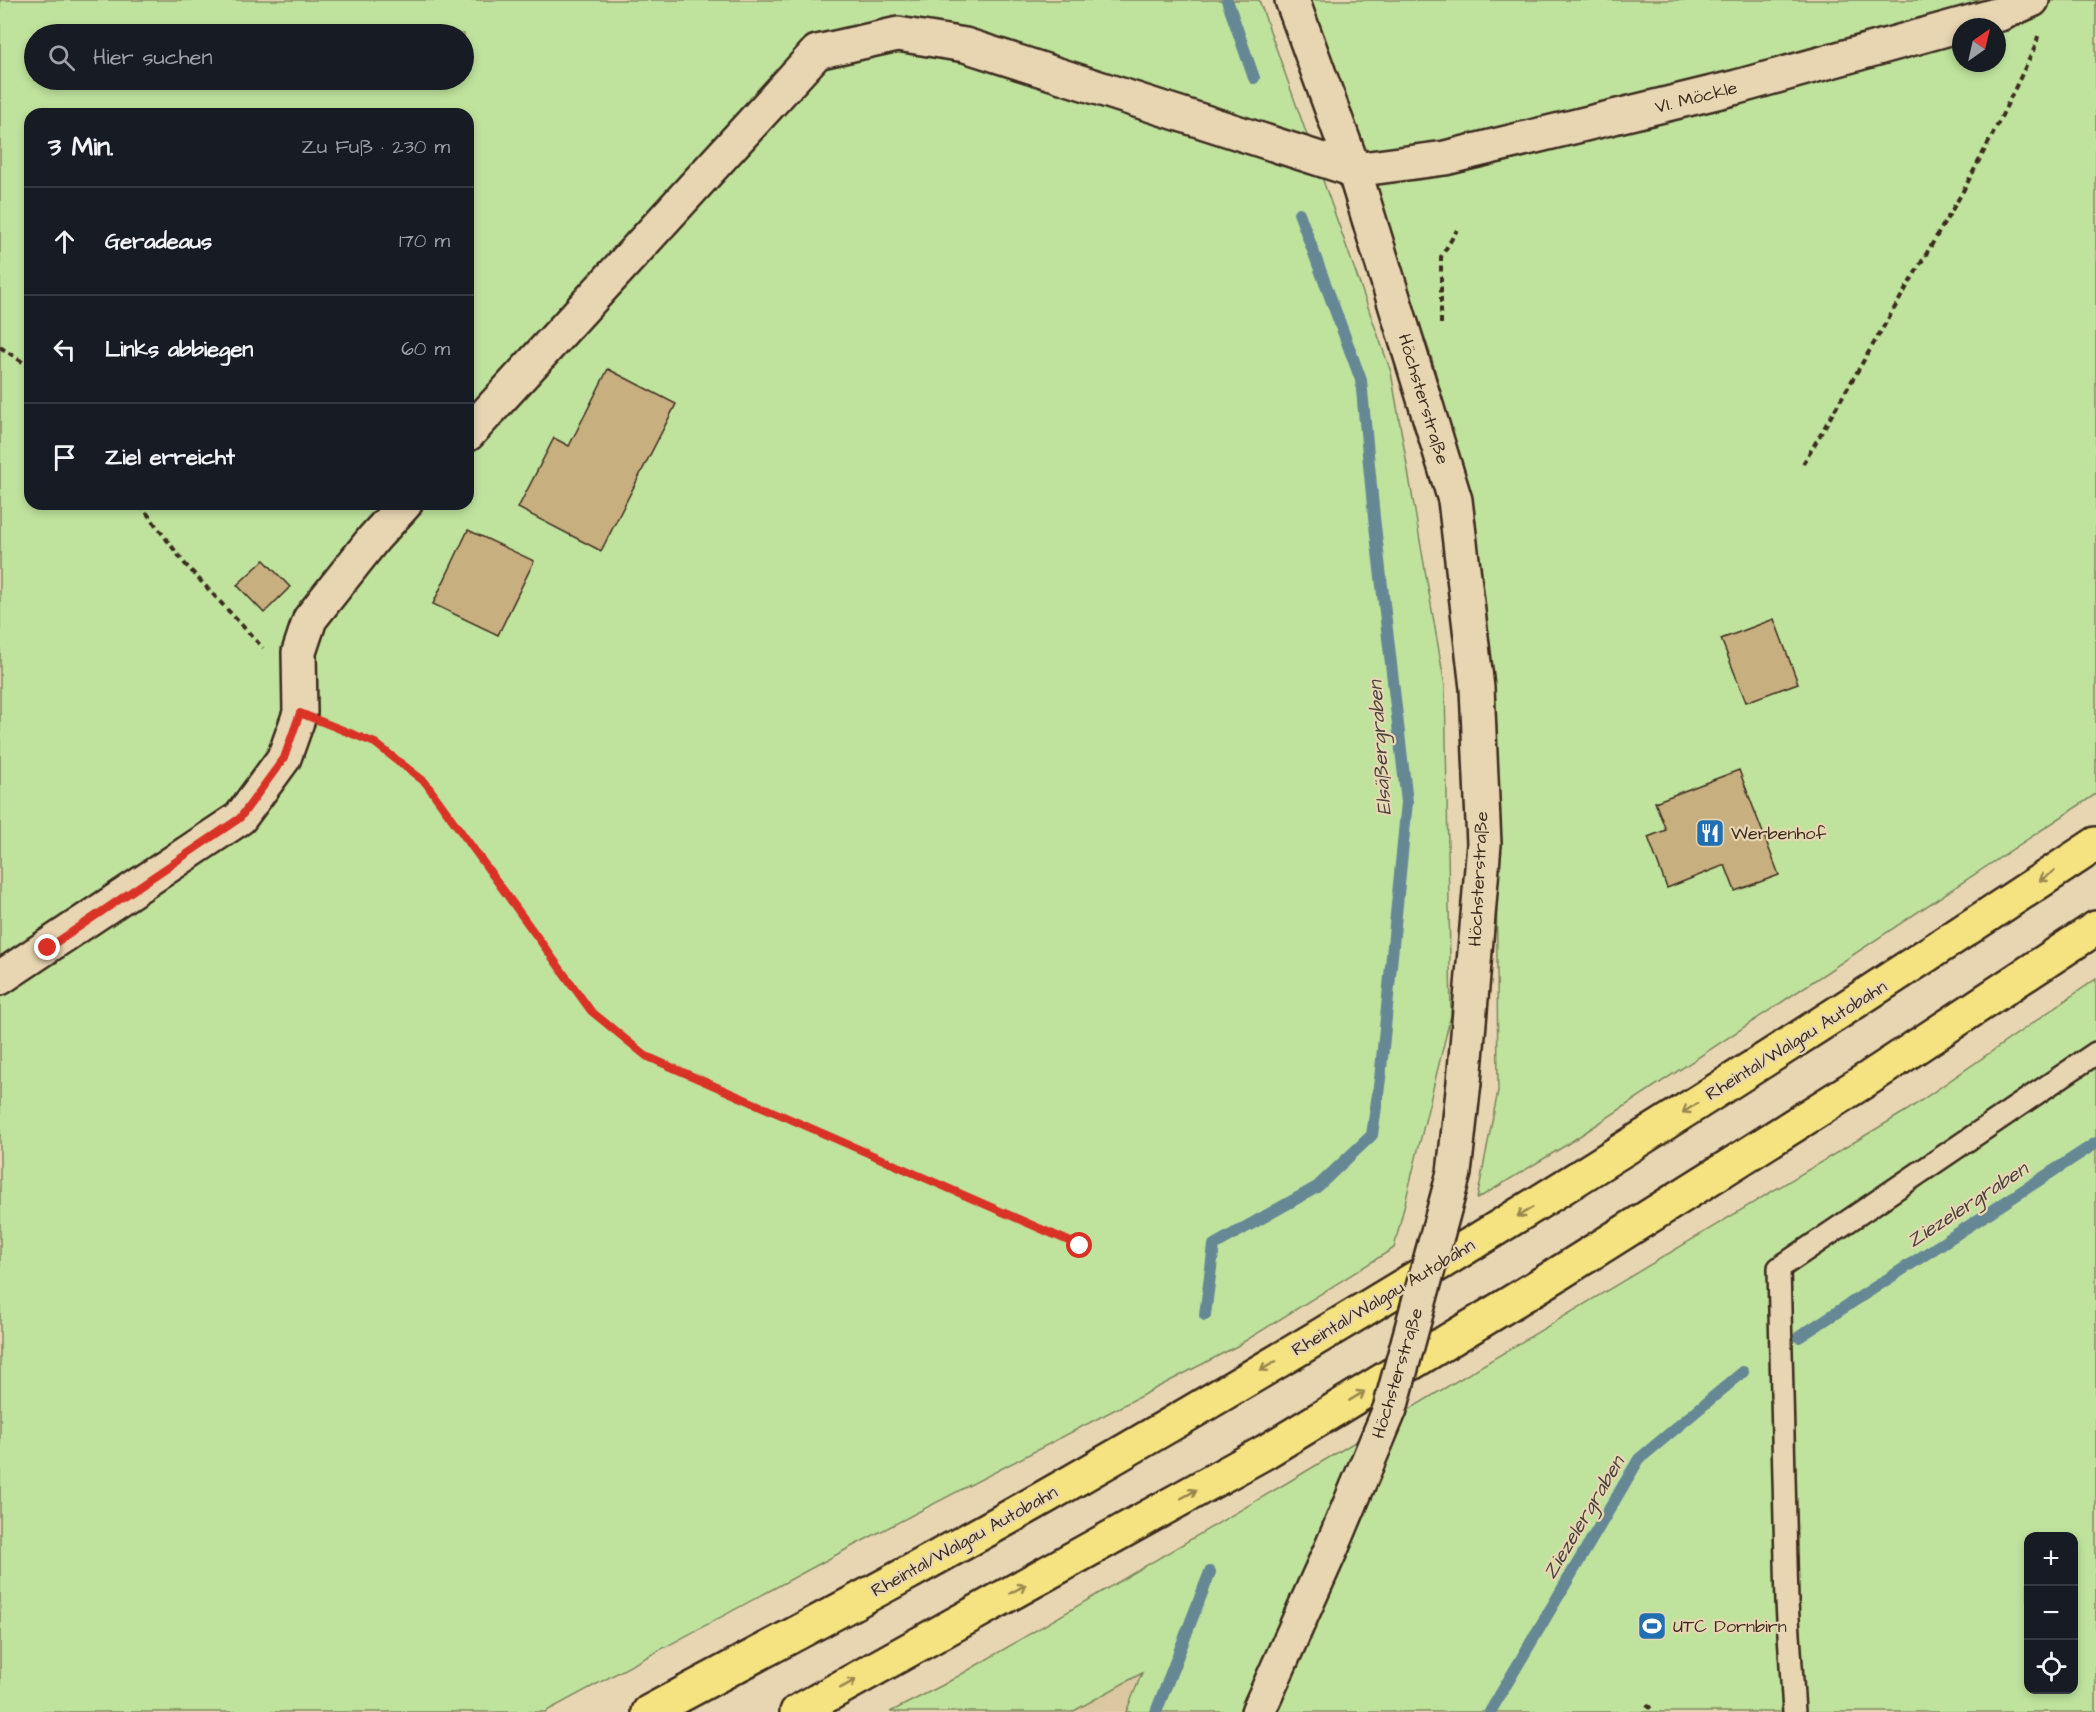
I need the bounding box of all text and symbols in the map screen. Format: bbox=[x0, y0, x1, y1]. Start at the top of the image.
north arrow bbox=[1952, 18, 2006, 72]
search box bbox=[24, 24, 474, 90]
icon: search bbox=[45, 41, 78, 74]
text: Hier suchen bbox=[93, 42, 212, 73]
street label: VI. Möckle bbox=[1652, 75, 1740, 120]
text: 3 Min. bbox=[48, 129, 114, 165]
text: Zu Fuß · 230 m bbox=[301, 133, 450, 161]
icon: ahead bbox=[48, 225, 81, 258]
text: Geradeaus bbox=[105, 226, 212, 257]
text: 170 m bbox=[399, 227, 450, 255]
street label: Höchsterstraße bbox=[1392, 331, 1455, 468]
icon: left bbox=[48, 333, 81, 366]
text: Links abbiegen bbox=[105, 334, 253, 365]
text: 60 m bbox=[401, 335, 450, 363]
icon: arrive bbox=[48, 441, 81, 474]
text: Ziel erreicht bbox=[105, 442, 235, 473]
water label: Elsäßergraben bbox=[1361, 678, 1400, 816]
street label: Höchsterstraße bbox=[1462, 811, 1495, 947]
restaurant icon: Werbenhof bbox=[1694, 817, 1726, 849]
place label: Werbenhof bbox=[1731, 821, 1826, 846]
one-way arrow bbox=[2039, 871, 2056, 883]
route end bbox=[34, 934, 60, 960]
street label: Rheintal/Walgau Autobahn bbox=[1701, 974, 1892, 1107]
one-way arrow bbox=[1682, 1102, 1698, 1114]
water label: Ziezelergraben bbox=[1902, 1154, 2036, 1255]
one-way arrow bbox=[1517, 1206, 1534, 1218]
route start bbox=[1066, 1232, 1092, 1258]
street label: Rheintal/Walgau Autobahn bbox=[1287, 1233, 1480, 1363]
street label: Höchsterstraße bbox=[1366, 1305, 1429, 1441]
one-way arrow bbox=[1260, 1361, 1277, 1373]
one-way arrow bbox=[1348, 1389, 1365, 1401]
water label: Ziezelergraben bbox=[1536, 1449, 1633, 1585]
street label: Rheintal/Walgau Autobahn bbox=[867, 1480, 1062, 1604]
one-way arrow bbox=[1180, 1488, 1197, 1500]
map controls bbox=[2024, 1532, 2078, 1694]
button: + bbox=[2024, 1532, 2078, 1586]
one-way arrow bbox=[1009, 1583, 1026, 1595]
button: − bbox=[2024, 1586, 2078, 1640]
sports icon: UTC Dornbirn bbox=[1636, 1610, 1668, 1642]
place label: UTC Dornbirn bbox=[1673, 1614, 1787, 1639]
button: locate bbox=[2024, 1640, 2078, 1694]
one-way arrow bbox=[839, 1677, 856, 1689]

